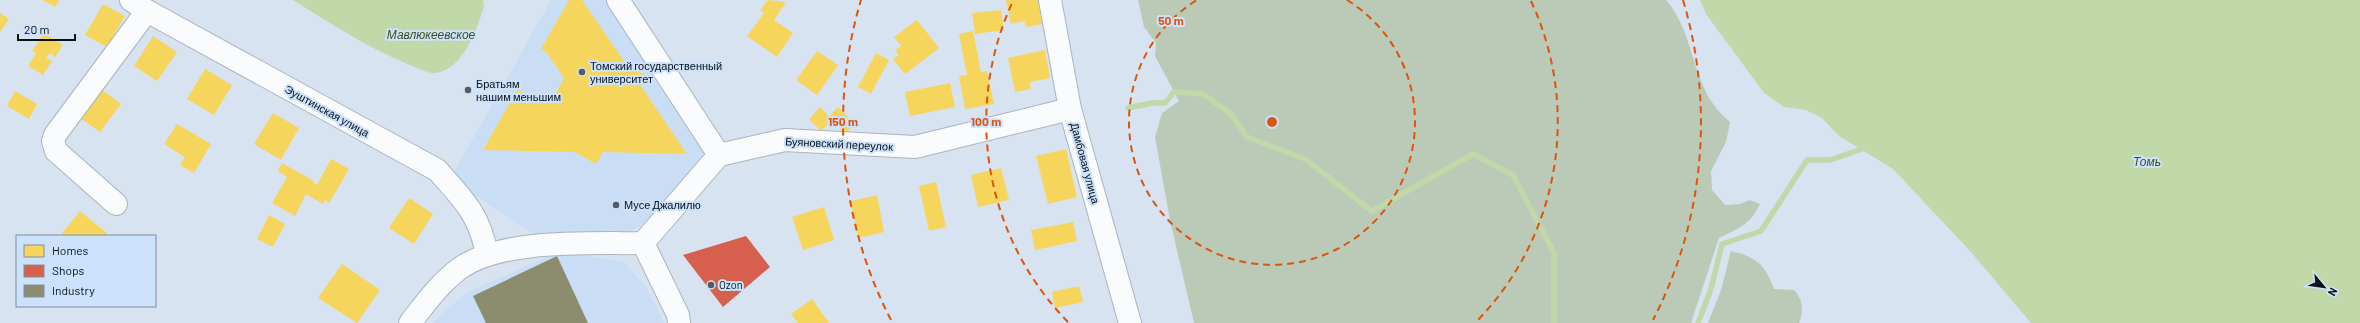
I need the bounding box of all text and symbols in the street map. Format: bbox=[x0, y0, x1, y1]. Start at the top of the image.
text: 50 m bbox=[1158, 13, 1184, 27]
scale bar bbox=[18, 16, 75, 42]
text: 20 m bbox=[24, 22, 50, 36]
water label: Мавлюкеевское bbox=[387, 27, 476, 41]
place label: Томский государственный университет bbox=[590, 59, 722, 85]
marker: Томский государственный университет bbox=[577, 67, 587, 77]
place label: Братьям нашим меньшим bbox=[476, 77, 561, 103]
street label: Эуштинская улица bbox=[283, 82, 373, 140]
marker: Братьям нашим меньшим bbox=[463, 85, 473, 95]
text: 150 m bbox=[828, 114, 858, 128]
text: 100 m bbox=[971, 114, 1001, 128]
centre of rings bbox=[1265, 115, 1279, 129]
street label: Дамбовая улица bbox=[1068, 121, 1103, 206]
street label: Буяновский переулок bbox=[785, 134, 893, 153]
water label: Томь bbox=[2133, 154, 2161, 168]
place label: Мусе Джалилю bbox=[624, 198, 701, 211]
marker: Мусе Джалилю bbox=[611, 200, 621, 210]
legend bbox=[16, 235, 156, 307]
text: Homes bbox=[52, 243, 89, 257]
text: Shops bbox=[52, 263, 85, 277]
north arrow bbox=[2304, 267, 2344, 307]
place label: Ozon bbox=[719, 278, 743, 291]
marker: Ozon bbox=[706, 280, 716, 290]
text: Industry bbox=[52, 283, 95, 297]
text: N bbox=[2326, 286, 2341, 298]

